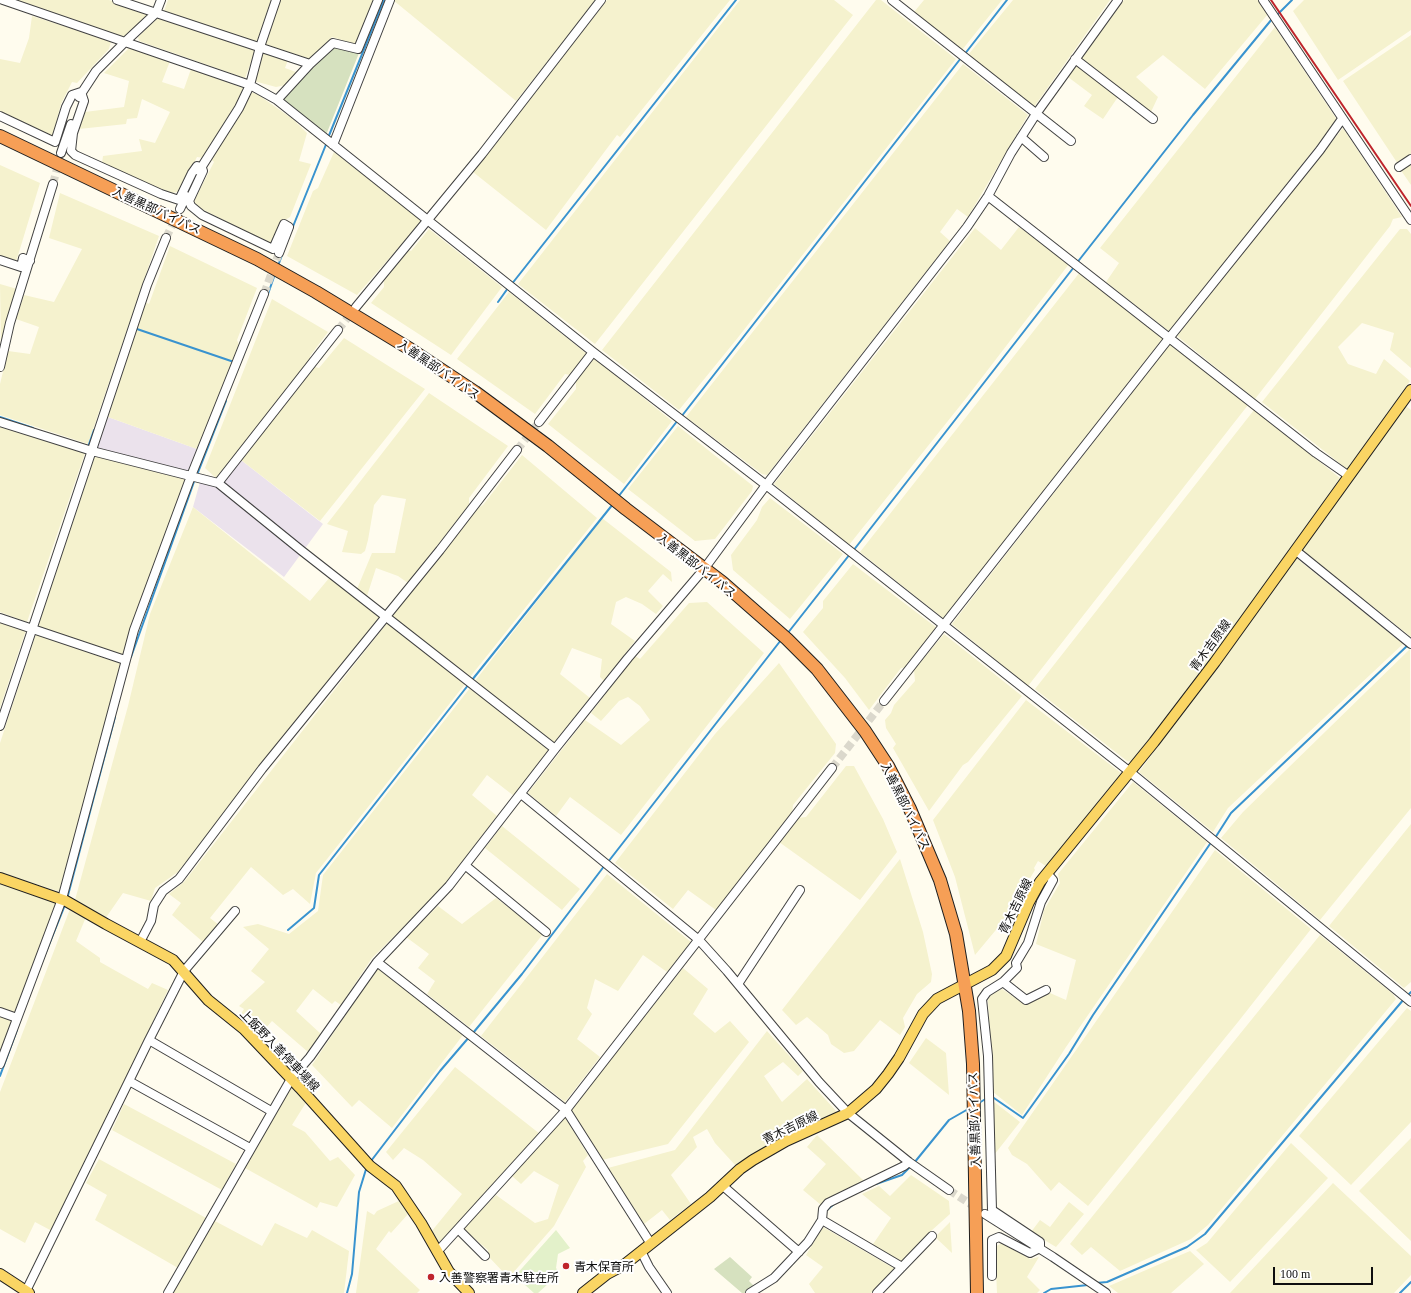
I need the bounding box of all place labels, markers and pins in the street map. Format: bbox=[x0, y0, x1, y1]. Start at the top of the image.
place label: 青木保育所 bbox=[574, 1259, 634, 1273]
marker: 青木保育所 bbox=[561, 1261, 571, 1271]
place label: 入善警察署青木駐在所 bbox=[439, 1270, 559, 1284]
marker: 入善警察署青木駐在所 bbox=[426, 1272, 436, 1282]

